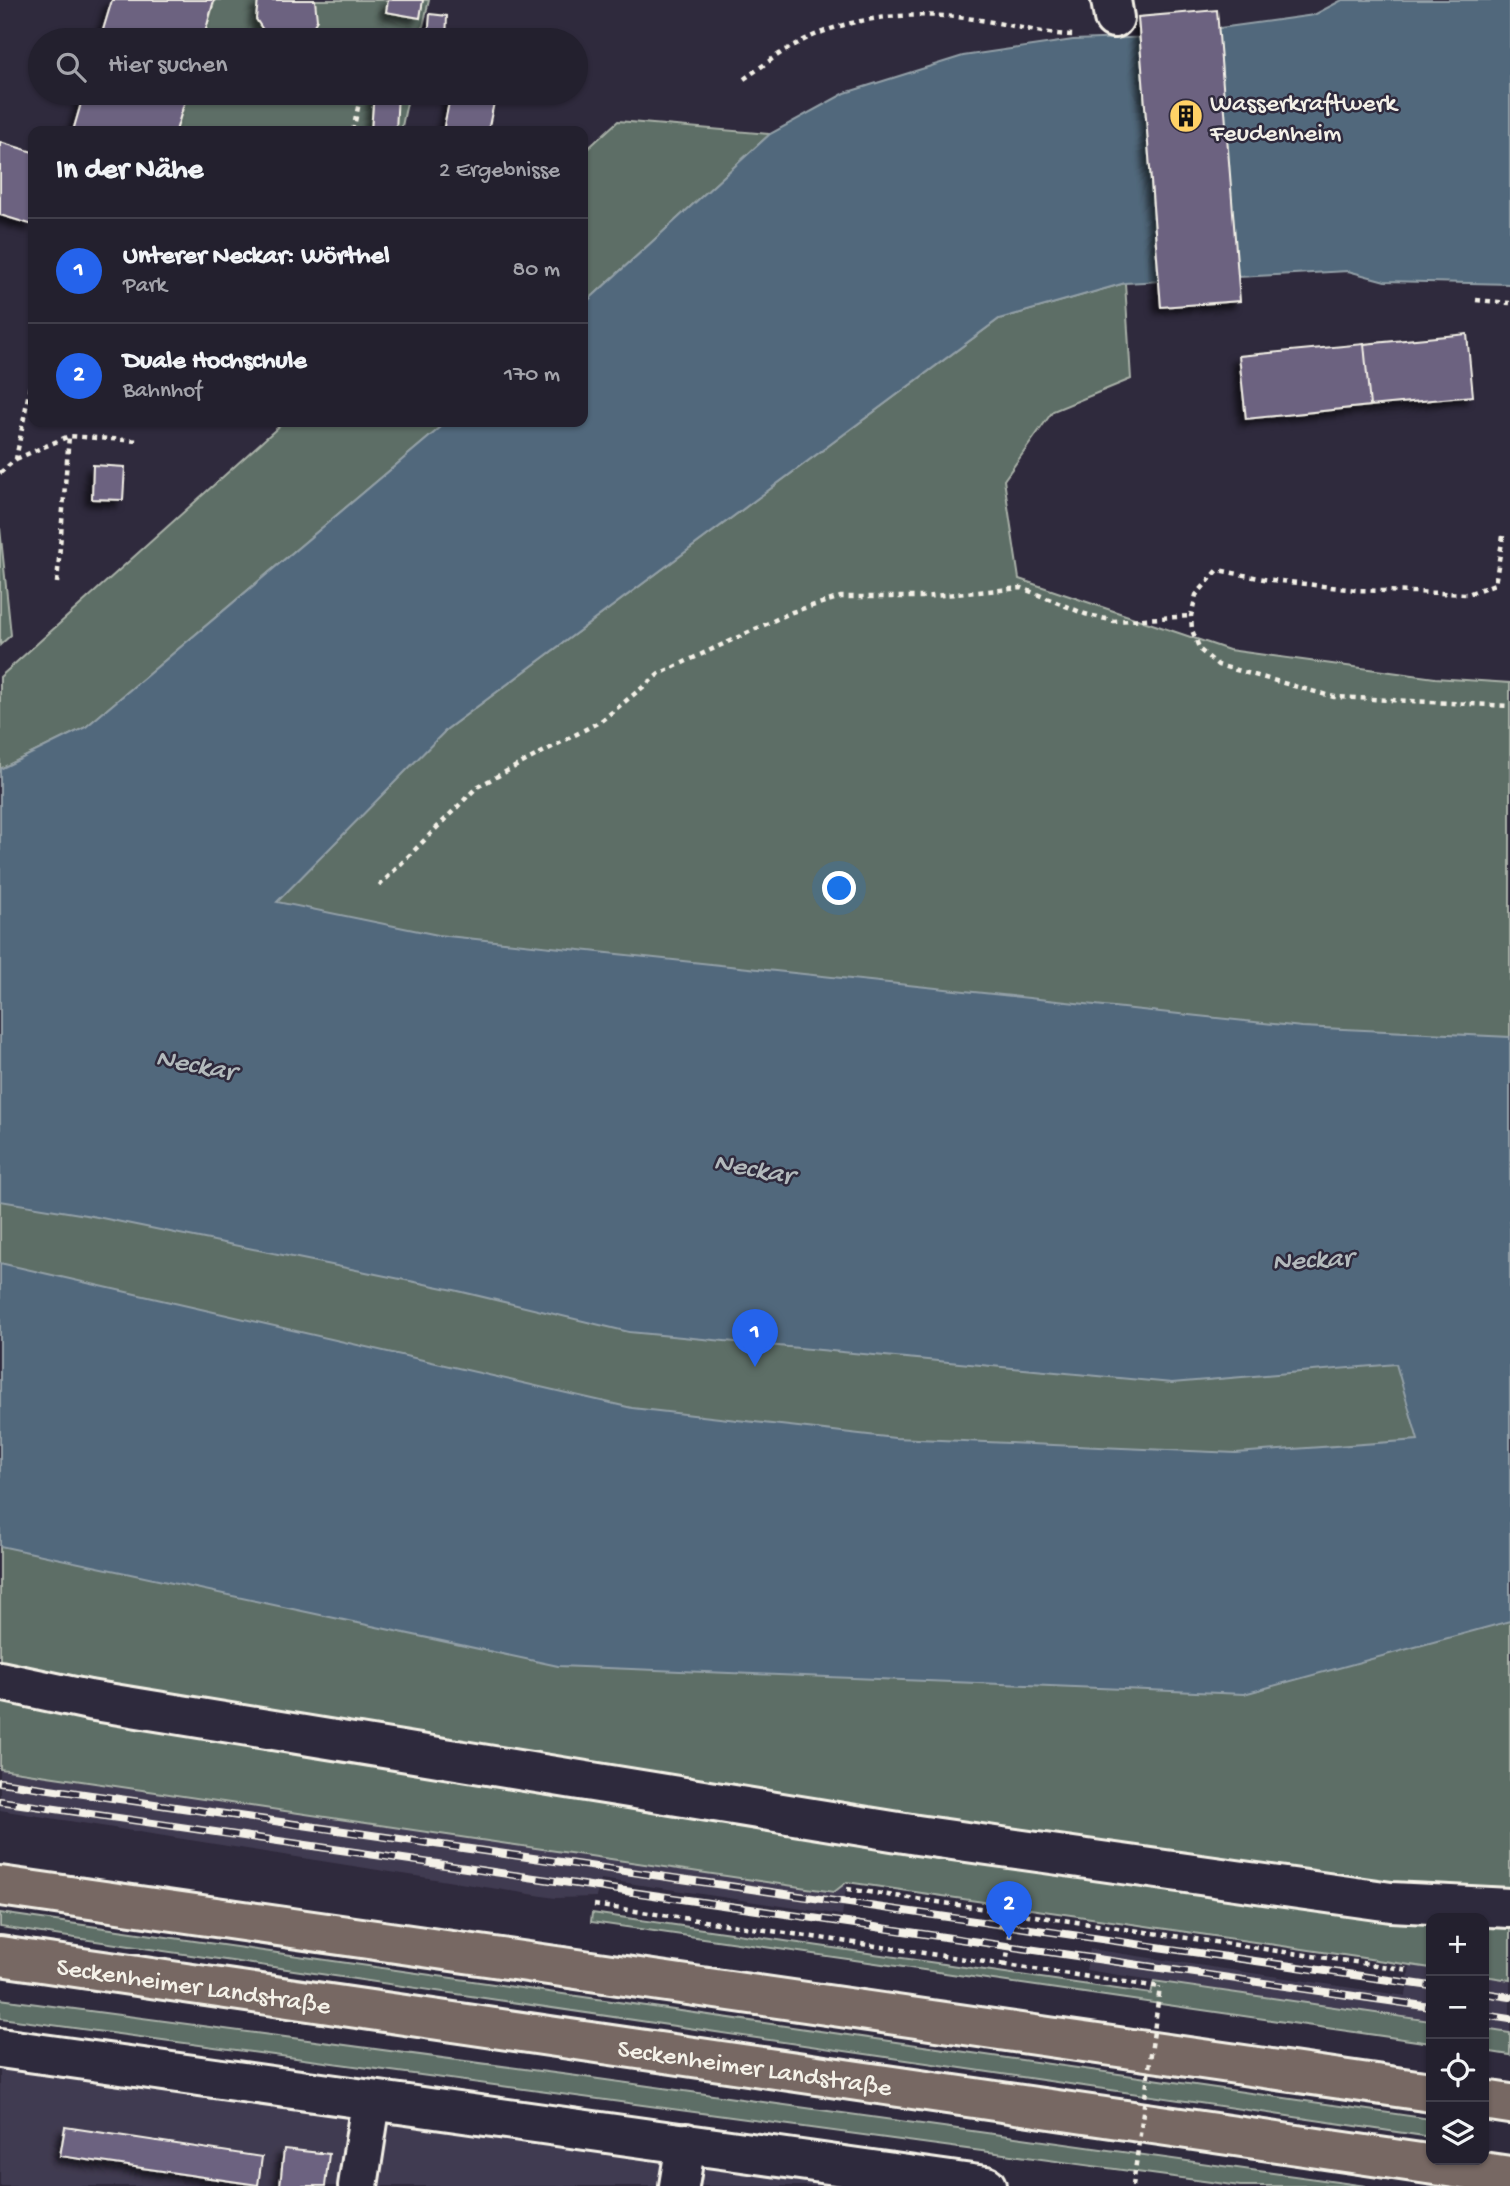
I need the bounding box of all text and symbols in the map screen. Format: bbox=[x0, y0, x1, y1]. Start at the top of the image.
search box bbox=[28, 28, 588, 105]
icon: search bbox=[52, 48, 90, 86]
text: Hier suchen bbox=[108, 51, 228, 82]
place label: Wasserkraftwerk Feudenheim bbox=[1209, 90, 1399, 151]
building icon: Wasserkraftwerk Feudenheim bbox=[1167, 97, 1205, 135]
text: In der Nähe bbox=[56, 154, 203, 189]
text: 2 Ergebnisse bbox=[439, 158, 560, 185]
text: Unterer Neckar: Wörthel bbox=[123, 242, 390, 273]
text: 1 bbox=[74, 257, 84, 284]
text: 80 m bbox=[513, 257, 560, 284]
text: Park bbox=[123, 273, 167, 300]
text: Duale Hochschule bbox=[123, 347, 307, 378]
text: 2 bbox=[73, 362, 85, 389]
text: 170 m bbox=[504, 362, 560, 389]
text: Bahnhof bbox=[123, 378, 202, 405]
your location bbox=[822, 871, 856, 905]
water label: Neckar bbox=[153, 1043, 243, 1091]
water label: Neckar bbox=[711, 1147, 801, 1195]
water label: Neckar bbox=[1271, 1243, 1358, 1280]
pin: 1 bbox=[732, 1309, 778, 1367]
pin: 2 bbox=[986, 1881, 1032, 1939]
map controls bbox=[1426, 1913, 1489, 2165]
button: + bbox=[1426, 1913, 1489, 1976]
street label: Seckenheimer Landstraße bbox=[54, 1953, 333, 2024]
button: − bbox=[1426, 1976, 1489, 2039]
street label: Seckenheimer Landstraße bbox=[615, 2035, 894, 2106]
button: locate bbox=[1426, 2039, 1489, 2102]
button: layers bbox=[1426, 2102, 1489, 2165]

